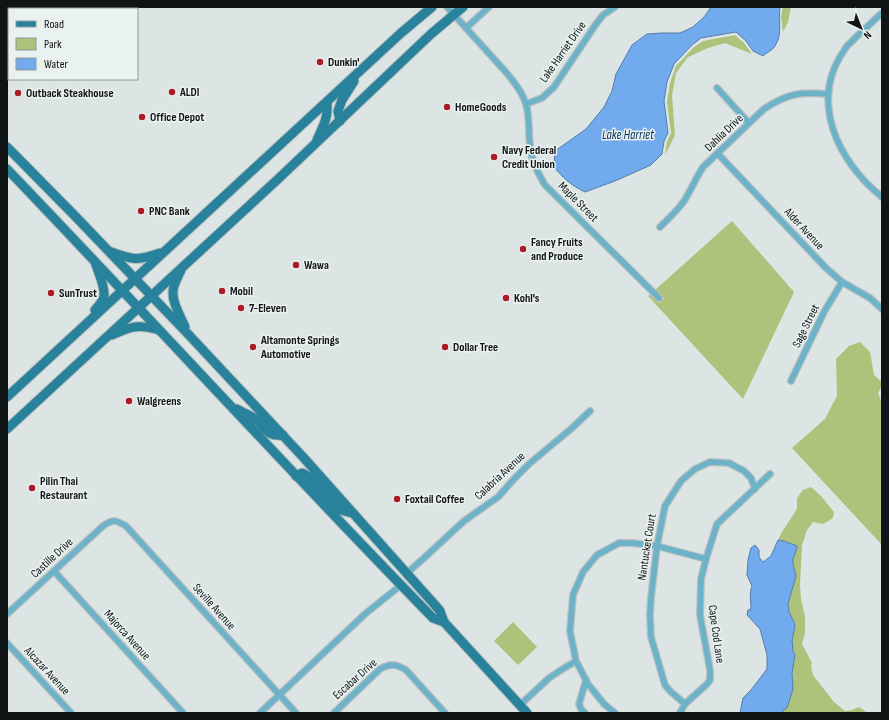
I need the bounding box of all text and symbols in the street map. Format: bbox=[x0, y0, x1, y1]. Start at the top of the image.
legend bbox=[8, 8, 138, 80]
north arrow bbox=[841, 8, 881, 48]
text: Road bbox=[44, 17, 64, 32]
street label: Lake Harriet Drive bbox=[536, 18, 590, 86]
text: N bbox=[861, 28, 874, 42]
text: Park bbox=[44, 37, 62, 52]
place label: Dunkin' bbox=[328, 55, 360, 70]
text: Water bbox=[44, 57, 68, 72]
marker: Dunkin' bbox=[315, 57, 325, 67]
place label: ALDI bbox=[179, 85, 199, 100]
place label: Outback Steakhouse bbox=[26, 86, 114, 101]
marker: ALDI bbox=[167, 87, 177, 97]
marker: Outback Steakhouse bbox=[13, 88, 23, 98]
place label: HomeGoods bbox=[455, 100, 507, 115]
marker: HomeGoods bbox=[442, 102, 452, 112]
place label: Office Depot bbox=[150, 110, 204, 125]
street label: Dahlia Drive bbox=[702, 111, 747, 155]
marker: Office Depot bbox=[137, 112, 147, 122]
water label: Lake Harriet bbox=[602, 127, 655, 143]
place label: Navy Federal Credit Union bbox=[502, 143, 556, 172]
marker: Navy Federal Credit Union bbox=[489, 152, 499, 162]
street label: Maple Street bbox=[555, 179, 602, 226]
place label: PNC Bank bbox=[149, 204, 190, 219]
street label: Alder Avenue bbox=[780, 204, 827, 253]
marker: PNC Bank bbox=[136, 206, 146, 216]
place label: Fancy Fruits and Produce bbox=[531, 235, 583, 264]
marker: Fancy Fruits and Produce bbox=[518, 244, 528, 254]
place label: Wawa bbox=[304, 258, 329, 273]
marker: Wawa bbox=[291, 260, 301, 270]
place label: Mobil bbox=[230, 284, 253, 299]
place label: SunTrust bbox=[59, 286, 97, 301]
marker: Mobil bbox=[217, 286, 227, 296]
marker: SunTrust bbox=[46, 288, 56, 298]
place label: Kohl's bbox=[514, 291, 540, 306]
marker: Kohl's bbox=[501, 293, 511, 303]
place label: 7-Eleven bbox=[249, 301, 286, 316]
street label: Sage Street bbox=[789, 301, 823, 350]
marker: 7-Eleven bbox=[236, 303, 246, 313]
place label: Altamonte Springs Automotive bbox=[260, 333, 340, 362]
place label: Dollar Tree bbox=[453, 340, 498, 355]
marker: Altamonte Springs Automotive bbox=[248, 342, 258, 352]
marker: Dollar Tree bbox=[440, 342, 450, 352]
place label: Walgreens bbox=[137, 394, 182, 409]
marker: Walgreens bbox=[124, 396, 134, 406]
street label: Calabria Avenue bbox=[472, 449, 529, 503]
place label: Pilin Thai Restaurant bbox=[40, 474, 87, 503]
marker: Pilin Thai Restaurant bbox=[27, 483, 37, 493]
place label: Foxtail Coffee bbox=[405, 492, 464, 507]
marker: Foxtail Coffee bbox=[392, 494, 402, 504]
street label: Nantucket Court bbox=[634, 512, 660, 581]
street label: Castille Drive bbox=[28, 534, 76, 581]
street label: Seville Avenue bbox=[189, 581, 239, 633]
street label: Cape Cod Lane bbox=[704, 604, 728, 664]
street label: Majorca Avenue bbox=[100, 607, 154, 663]
street label: Alcazar Avenue bbox=[20, 643, 73, 698]
street label: Escabar Drive bbox=[330, 655, 380, 703]

